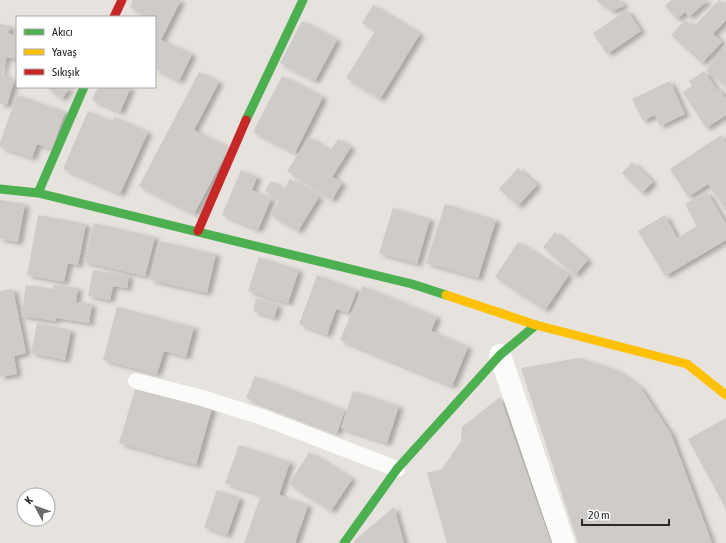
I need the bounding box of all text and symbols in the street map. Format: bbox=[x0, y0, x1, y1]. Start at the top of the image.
legend bbox=[16, 16, 156, 88]
text: Akıcı bbox=[52, 25, 73, 39]
text: Yavaş bbox=[52, 45, 77, 59]
text: Sıkışık bbox=[52, 65, 80, 79]
north arrow bbox=[16, 487, 56, 527]
text: K bbox=[22, 494, 35, 506]
scale bar bbox=[582, 501, 669, 527]
text: 20 m bbox=[588, 508, 610, 522]

